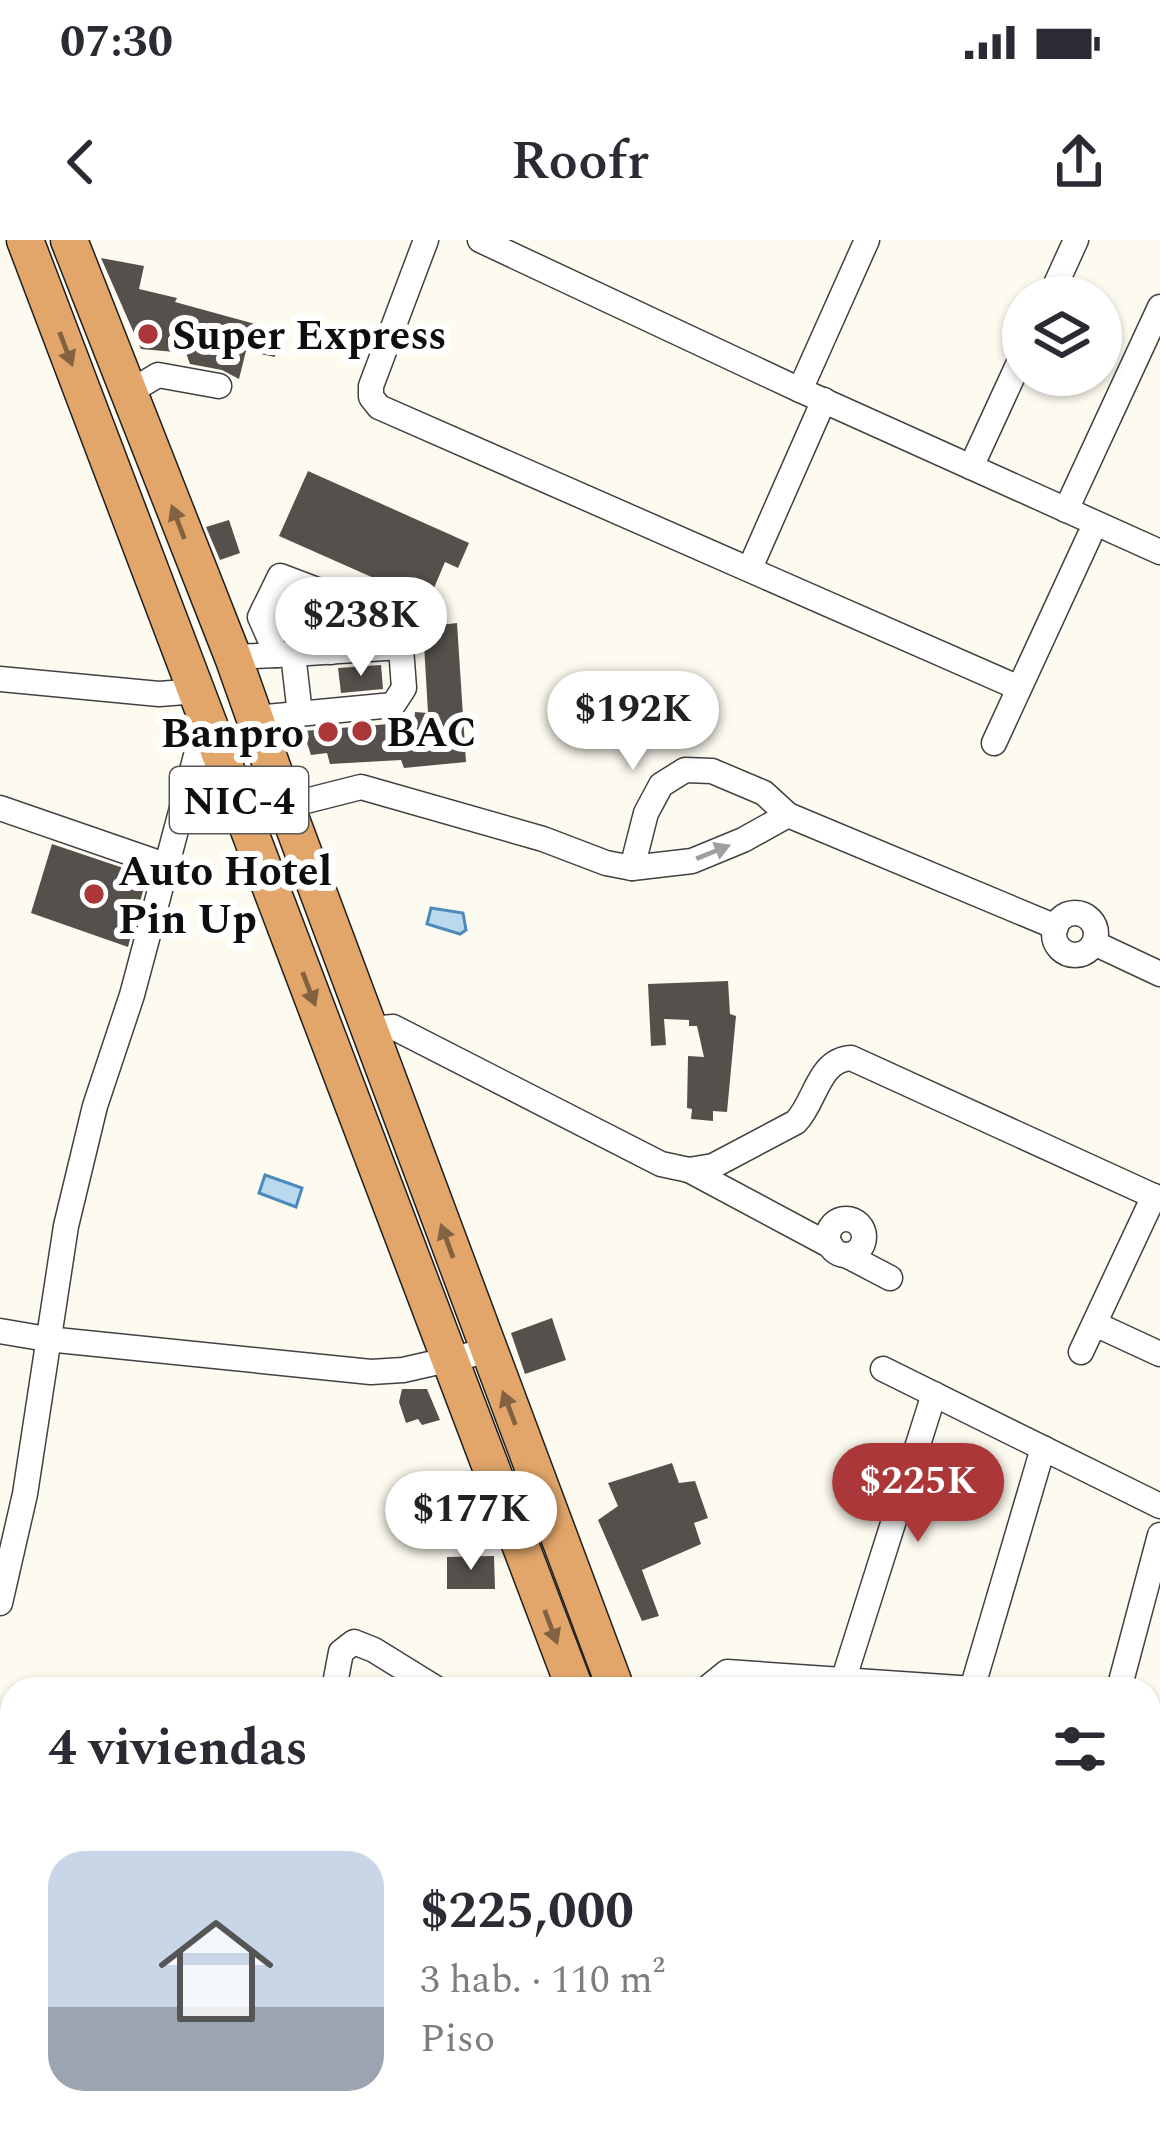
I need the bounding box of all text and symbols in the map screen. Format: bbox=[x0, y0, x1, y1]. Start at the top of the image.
text: 07:30 bbox=[60, 8, 173, 77]
text: Roofr bbox=[511, 121, 649, 203]
icon: back bbox=[48, 129, 114, 195]
icon: share bbox=[1046, 129, 1112, 195]
map controls bbox=[1002, 276, 1122, 396]
button: layers bbox=[1002, 276, 1122, 396]
place label: Super Express bbox=[172, 305, 447, 368]
marker: Super Express bbox=[135, 321, 161, 347]
one-way arrow bbox=[58, 332, 77, 368]
one-way arrow bbox=[168, 503, 187, 539]
pin: $238K bbox=[277, 577, 445, 679]
text: $238K bbox=[302, 586, 420, 645]
pin: $192K bbox=[549, 671, 717, 773]
text: $192K bbox=[574, 680, 692, 739]
place label: BAC bbox=[386, 702, 477, 765]
place label: Banpro bbox=[161, 703, 304, 766]
marker: BAC bbox=[349, 718, 375, 744]
marker: Banpro bbox=[315, 719, 341, 745]
road number: NIC-4 bbox=[170, 767, 308, 833]
place label: Auto Hotel Pin Up bbox=[118, 841, 332, 952]
one-way arrow bbox=[696, 842, 732, 861]
marker: Auto Hotel Pin Up bbox=[81, 881, 107, 907]
one-way arrow bbox=[301, 971, 320, 1007]
one-way arrow bbox=[437, 1222, 456, 1258]
one-way arrow bbox=[499, 1390, 518, 1426]
pin: $225K bbox=[834, 1443, 1002, 1545]
text: $225K bbox=[859, 1452, 977, 1511]
pin: $177K bbox=[387, 1471, 555, 1573]
text: $177K bbox=[412, 1480, 530, 1539]
one-way arrow bbox=[543, 1610, 562, 1646]
text: 4 viviendas bbox=[48, 1710, 308, 1788]
icon: filters bbox=[1047, 1716, 1113, 1782]
text: $225,000 bbox=[420, 1873, 634, 1951]
icon: home bbox=[144, 1899, 288, 2043]
text: 3 hab. · 110 m² bbox=[420, 1951, 665, 2010]
text: Piso bbox=[420, 2010, 495, 2069]

